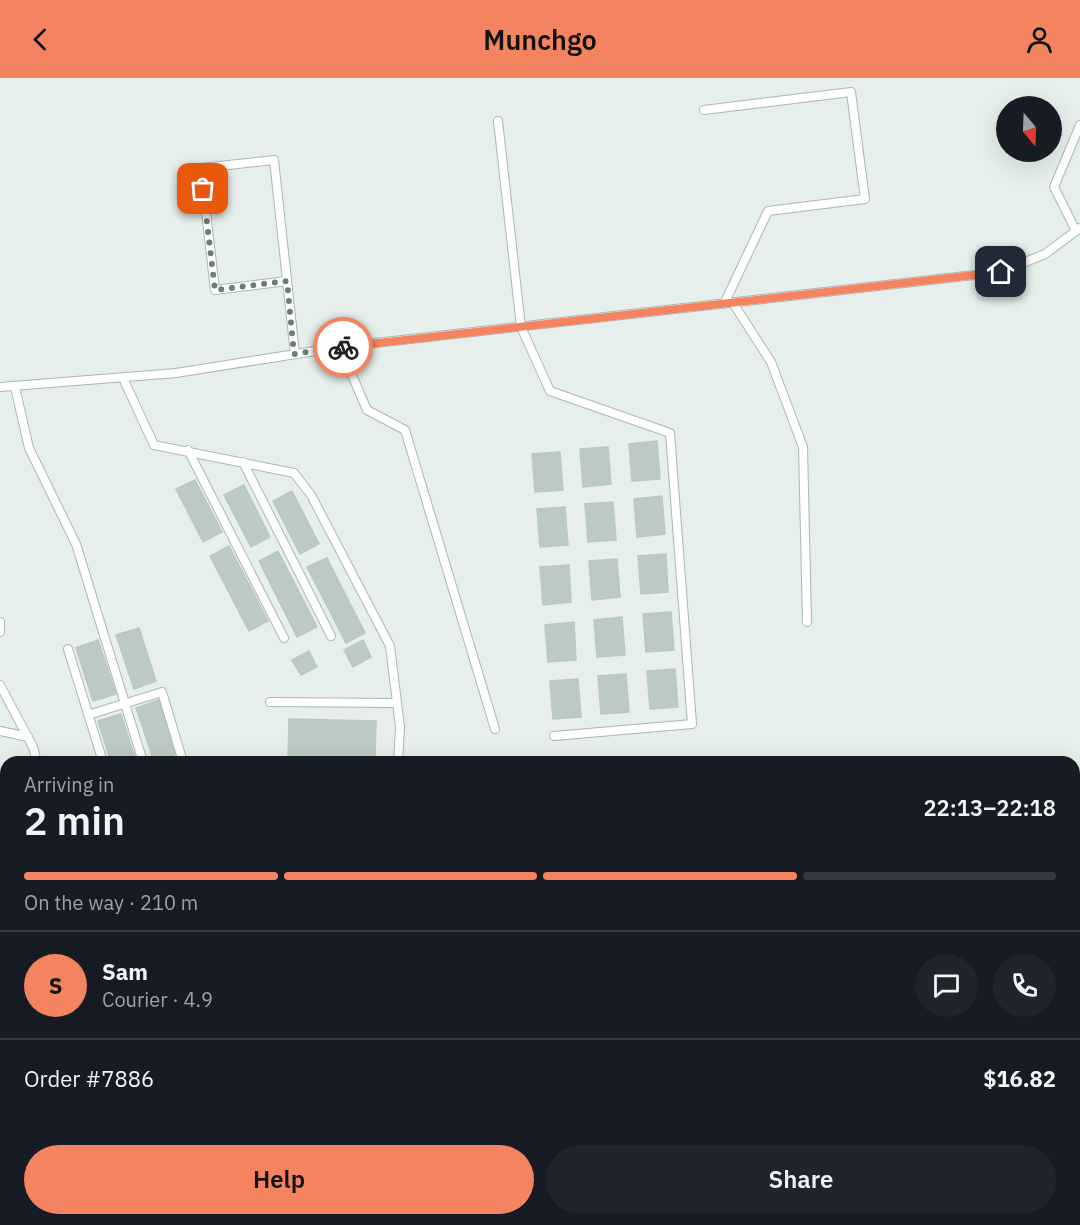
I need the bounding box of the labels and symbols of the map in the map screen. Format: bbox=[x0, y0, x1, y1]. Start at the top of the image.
north arrow bbox=[996, 96, 1062, 162]
pin bbox=[177, 163, 228, 214]
pin bbox=[975, 246, 1026, 297]
courier bbox=[313, 317, 373, 377]

